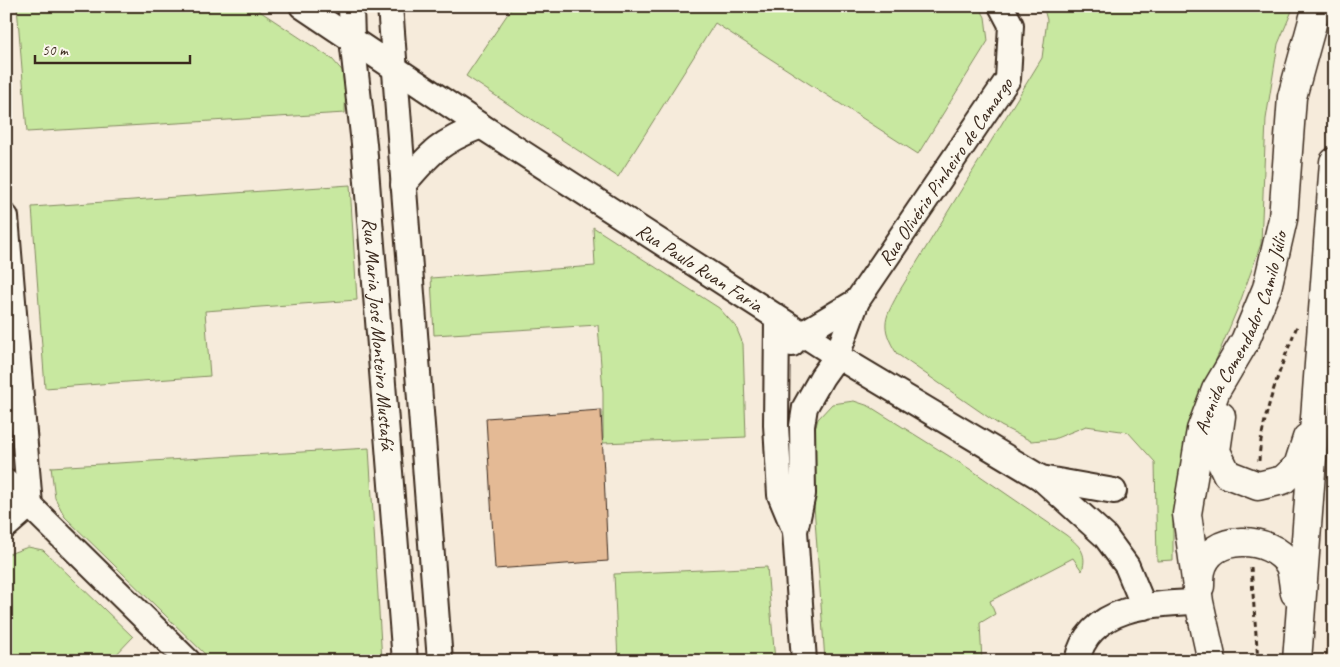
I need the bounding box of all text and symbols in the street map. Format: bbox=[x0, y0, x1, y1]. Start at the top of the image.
scale bar bbox=[35, 32, 190, 64]
text: 50 m bbox=[42, 41, 69, 60]
street label: Rua Olivério Pinheiro de Camargo bbox=[873, 72, 1019, 270]
street label: Rua Maria José Monteiro Mustafá bbox=[357, 217, 400, 453]
street label: Rua Paulo Ruan Faria bbox=[632, 218, 769, 318]
street label: Avenida Comendador Camilo Júlio bbox=[1188, 227, 1293, 438]

